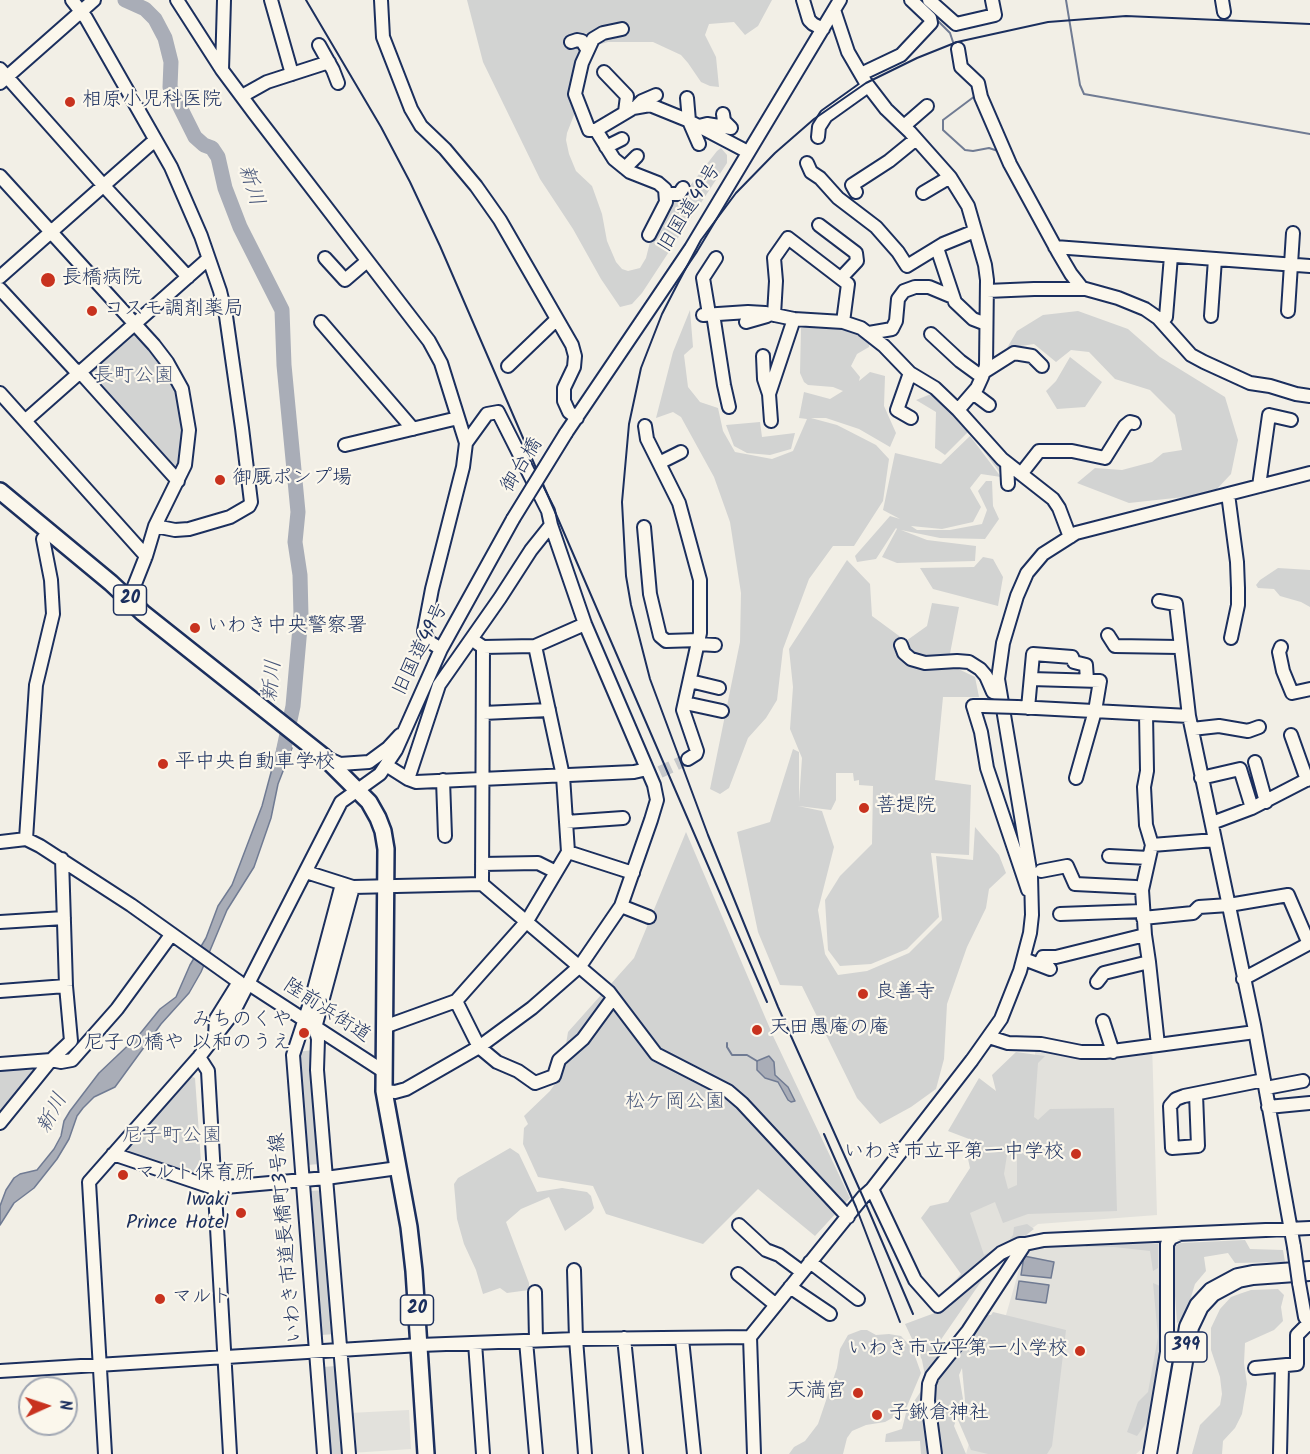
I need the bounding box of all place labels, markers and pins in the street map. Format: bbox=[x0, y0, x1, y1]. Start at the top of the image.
place label: 相原小児科医院 bbox=[82, 90, 222, 114]
marker: 相原小児科医院 bbox=[63, 95, 77, 109]
place label: 長橋病院 bbox=[62, 268, 142, 292]
marker: 長橋病院 bbox=[39, 271, 57, 289]
place label: コスモ調剤薬局 bbox=[104, 299, 244, 323]
marker: コスモ調剤薬局 bbox=[85, 304, 99, 318]
place label: 御厩ポンプ場 bbox=[232, 468, 352, 492]
marker: 御厩ポンプ場 bbox=[213, 473, 227, 487]
place label: いわき中央警察署 bbox=[207, 616, 367, 640]
marker: いわき中央警察署 bbox=[188, 621, 202, 635]
place label: 平中央自動車学校 bbox=[175, 752, 335, 776]
marker: 平中央自動車学校 bbox=[156, 757, 170, 771]
place label: 菩提院 bbox=[876, 796, 936, 820]
marker: 菩提院 bbox=[857, 801, 871, 815]
place label: 良善寺 bbox=[875, 982, 935, 1006]
marker: 良善寺 bbox=[856, 987, 870, 1001]
place label: みちのくや 尼子の橋や 以和のうえ bbox=[84, 1010, 292, 1057]
place label: 天田愚庵の庵 bbox=[769, 1018, 889, 1042]
marker: 天田愚庵の庵 bbox=[750, 1023, 764, 1037]
marker: みちのくや 尼子の橋や 以和のうえ bbox=[297, 1026, 311, 1040]
place label: いわき市立平第一中学校 bbox=[844, 1142, 1064, 1166]
marker: いわき市立平第一中学校 bbox=[1069, 1147, 1083, 1161]
place label: マルト保育所 bbox=[135, 1163, 255, 1187]
marker: マルト保育所 bbox=[116, 1168, 130, 1182]
place label: Iwaki Prince Hotel bbox=[126, 1190, 229, 1237]
marker: Iwaki Prince Hotel bbox=[234, 1206, 248, 1220]
place label: マルト bbox=[172, 1287, 232, 1311]
marker: マルト bbox=[153, 1292, 167, 1306]
place label: いわき市立平第一小学校 bbox=[848, 1339, 1068, 1363]
marker: いわき市立平第一小学校 bbox=[1073, 1344, 1087, 1358]
place label: 天満宮 bbox=[786, 1381, 846, 1405]
marker: 天満宮 bbox=[851, 1386, 865, 1400]
place label: 子鍬倉神社 bbox=[889, 1403, 989, 1427]
marker: 子鍬倉神社 bbox=[870, 1408, 884, 1422]

